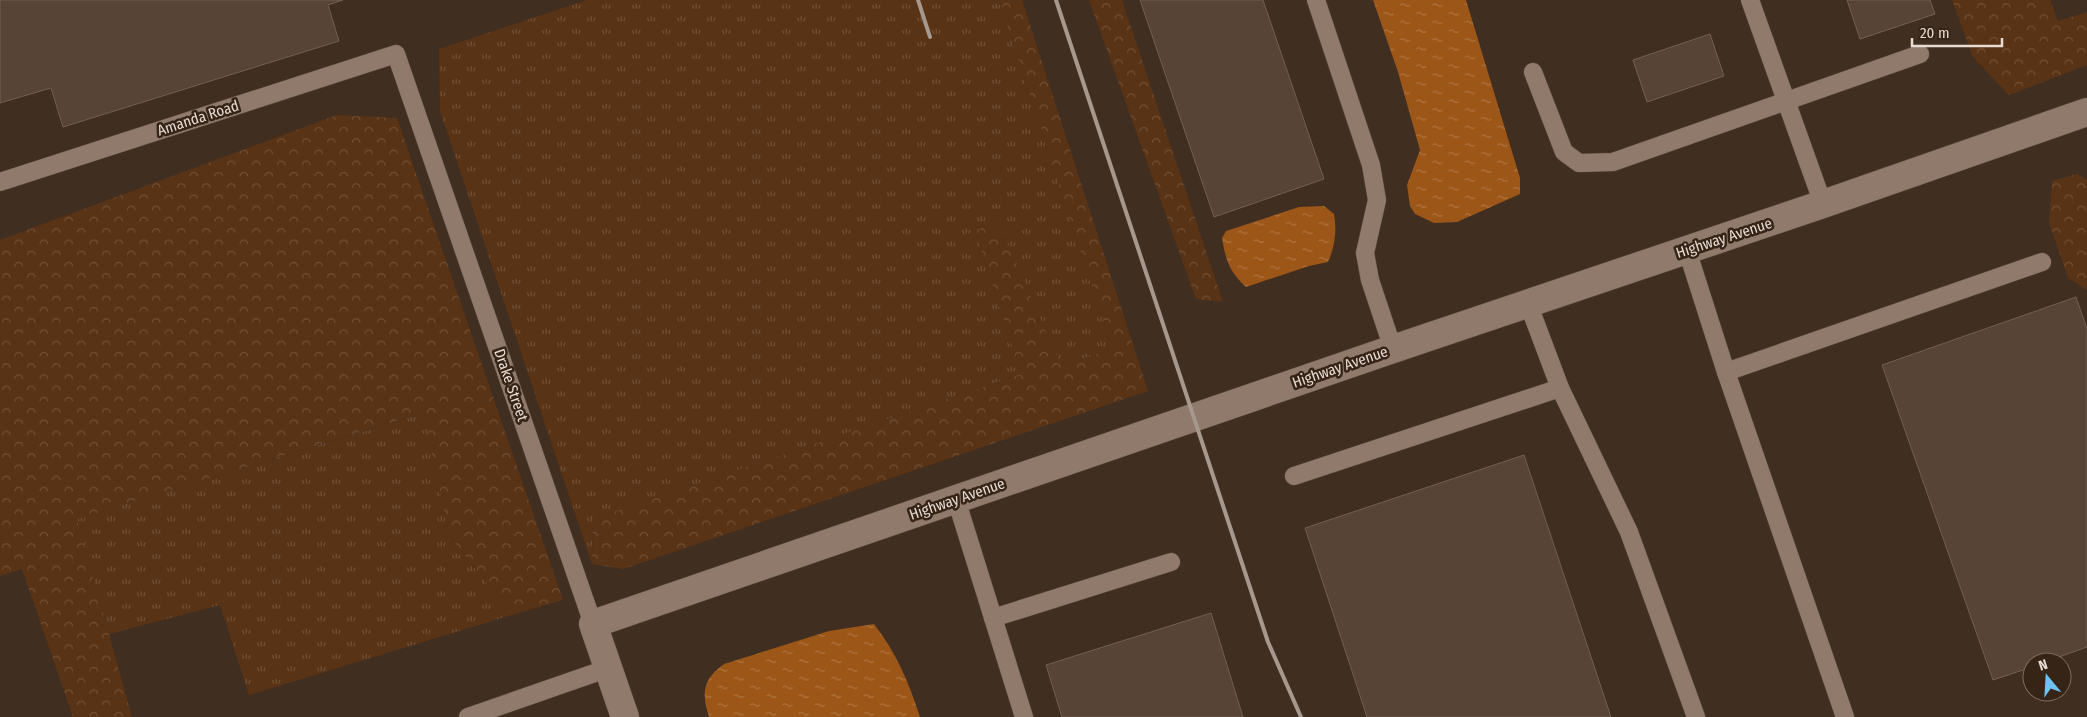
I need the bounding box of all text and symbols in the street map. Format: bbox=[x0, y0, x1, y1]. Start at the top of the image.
scale bar bbox=[1912, 15, 2002, 47]
text: 20 m bbox=[1920, 24, 1950, 42]
street label: Amanda Road bbox=[155, 96, 241, 140]
street label: Highway Avenue bbox=[1674, 214, 1774, 262]
street label: Highway Avenue bbox=[1290, 342, 1390, 392]
street label: Drake Street bbox=[490, 346, 532, 424]
street label: Highway Avenue bbox=[907, 474, 1007, 524]
north arrow bbox=[2022, 652, 2072, 702]
text: N bbox=[2037, 656, 2050, 674]

